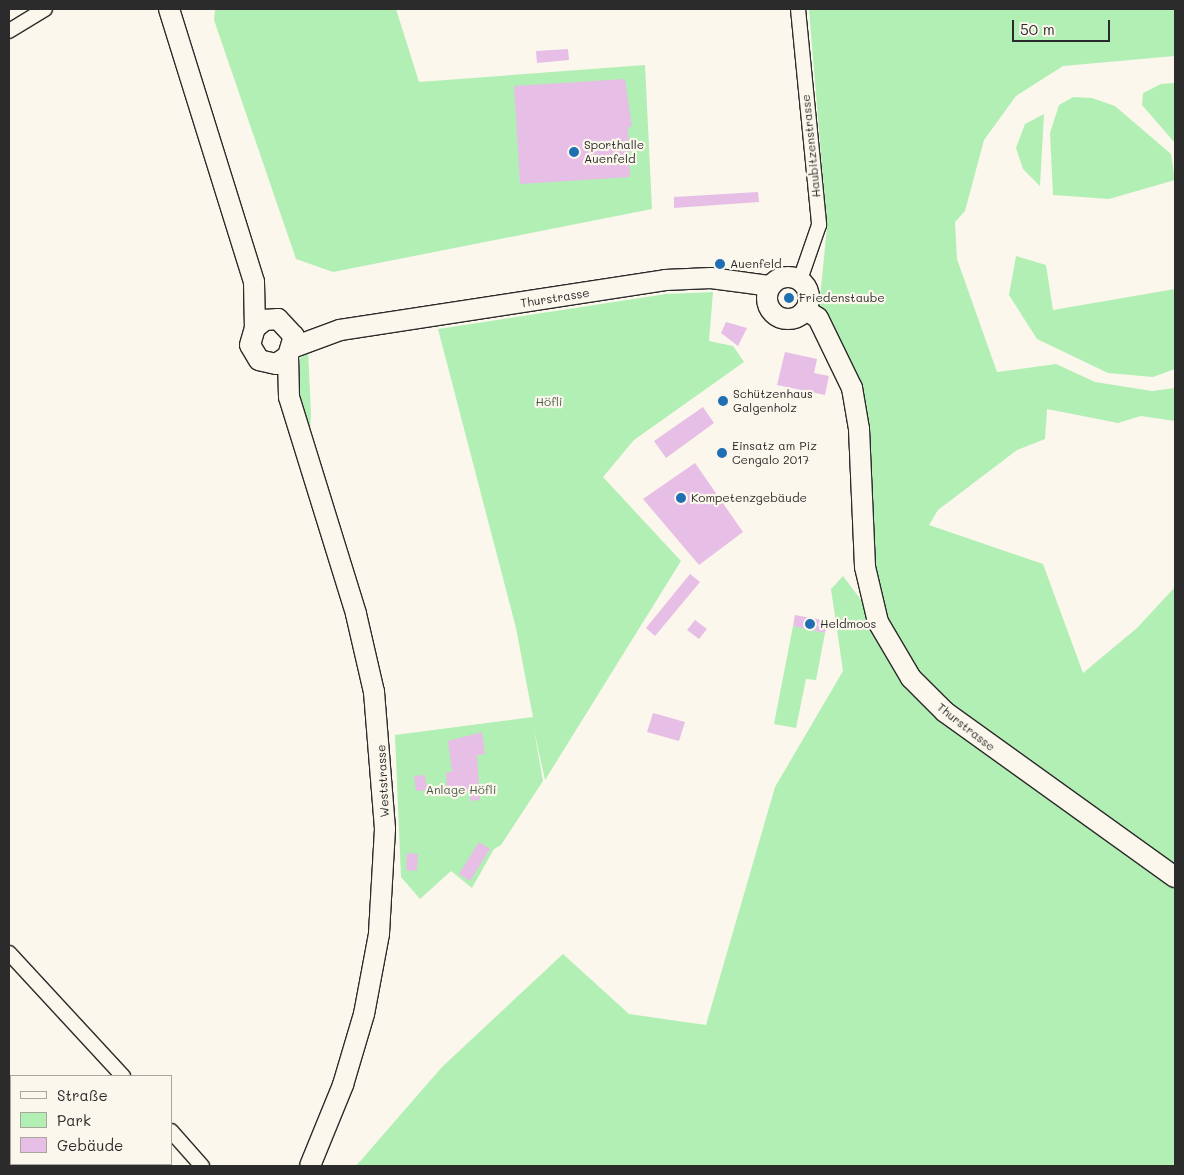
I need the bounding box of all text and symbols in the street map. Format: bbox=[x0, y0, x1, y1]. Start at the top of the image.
scale bar bbox=[1014, 10, 1112, 42]
text: 50 m bbox=[1020, 19, 1055, 39]
street label: Haubitzenstrasse bbox=[798, 94, 824, 198]
place label: Sporthalle Auenfeld bbox=[584, 138, 644, 166]
marker: Sporthalle Auenfeld bbox=[568, 146, 580, 158]
place label: Auenfeld bbox=[730, 257, 782, 271]
marker: Auenfeld bbox=[714, 258, 726, 270]
street label: Thurstrasse bbox=[519, 285, 591, 311]
place label: Friedenstaube bbox=[799, 291, 885, 305]
marker: Friedenstaube bbox=[783, 292, 795, 304]
place label: Schützenhaus Galgenholz bbox=[733, 387, 813, 415]
park label: Höfli bbox=[535, 395, 563, 409]
marker: Schützenhaus Galgenholz bbox=[717, 395, 729, 407]
place label: Einsatz am Piz Cengalo 2017 bbox=[732, 439, 817, 467]
marker: Einsatz am Piz Cengalo 2017 bbox=[716, 447, 728, 459]
place label: Kompetenzgebäude bbox=[691, 491, 807, 505]
marker: Kompetenzgebäude bbox=[675, 492, 687, 504]
place label: Heldmoos bbox=[820, 617, 876, 631]
marker: Heldmoos bbox=[804, 618, 816, 630]
street label: Thurstrasse bbox=[934, 700, 998, 754]
street label: Weststrasse bbox=[374, 744, 392, 818]
park label: Anlage Höfli bbox=[426, 783, 496, 797]
legend bbox=[10, 1075, 172, 1165]
text: Straße bbox=[57, 1085, 108, 1105]
text: Park bbox=[57, 1110, 91, 1130]
text: Gebäude bbox=[57, 1135, 123, 1155]

